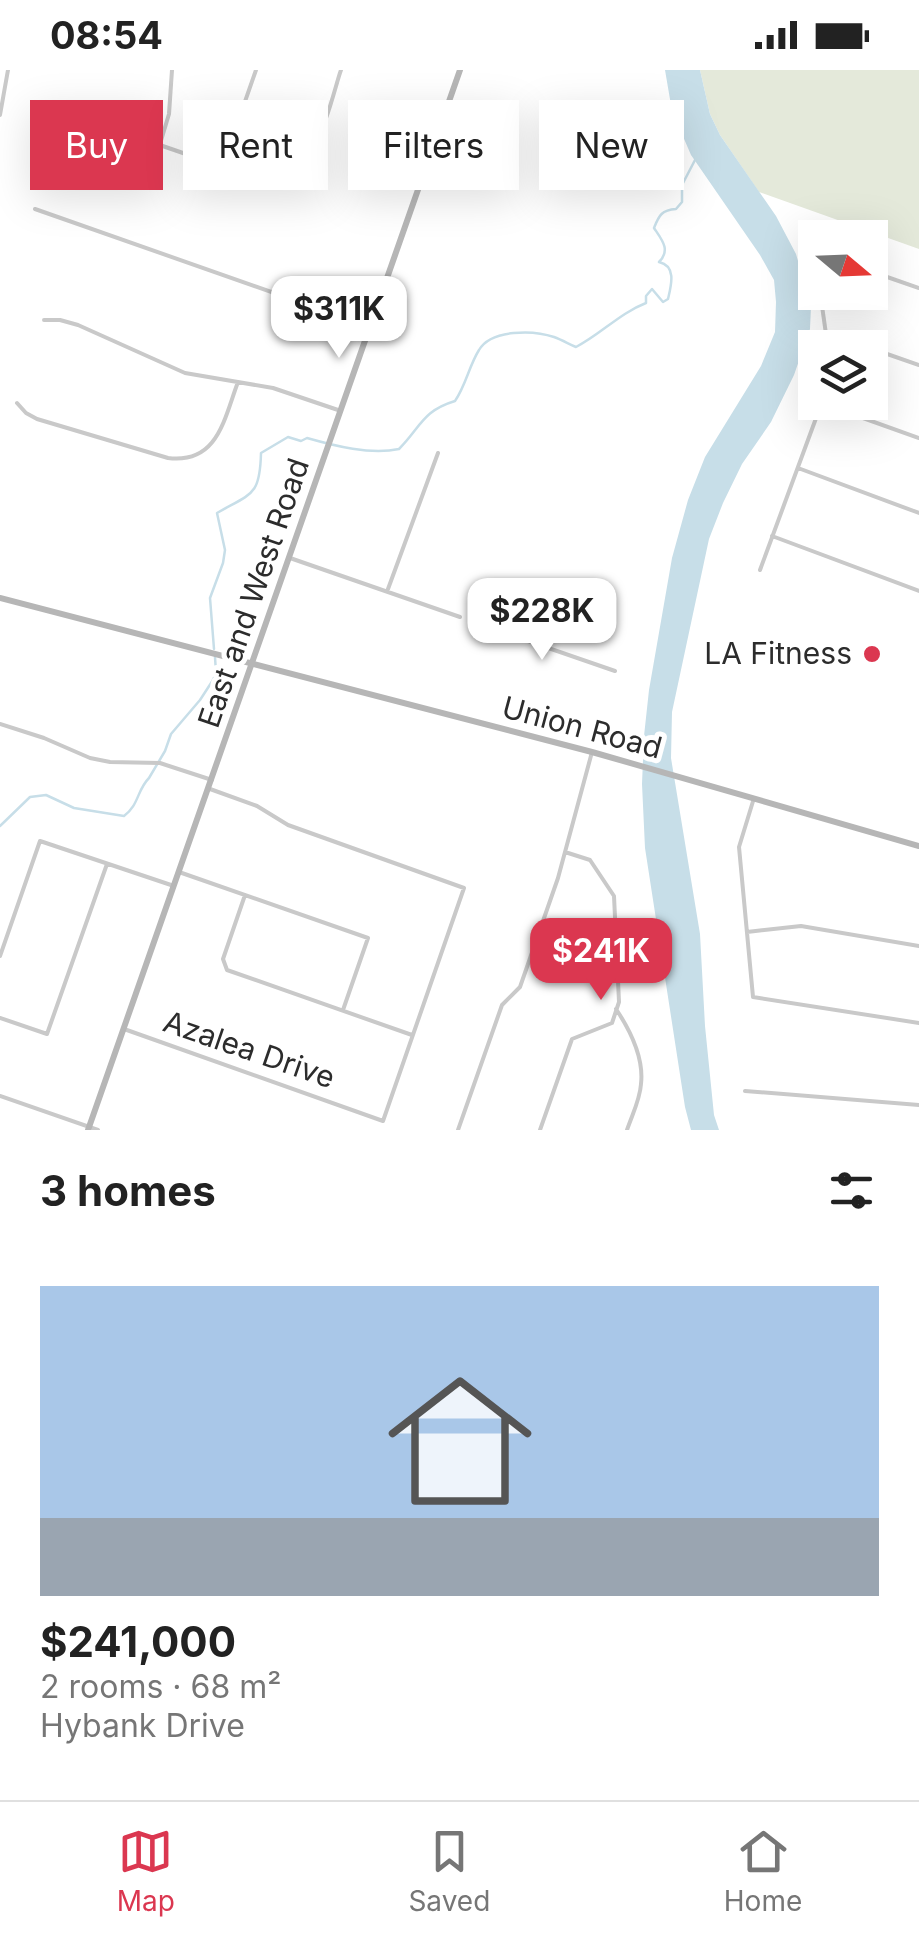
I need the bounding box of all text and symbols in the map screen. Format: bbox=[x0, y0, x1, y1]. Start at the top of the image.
text: 08:54 bbox=[50, 12, 163, 58]
chip: Buy bbox=[30, 100, 163, 190]
chip: Rent bbox=[183, 100, 328, 190]
chip: Filters bbox=[348, 100, 519, 190]
chip: New bbox=[539, 100, 684, 190]
north arrow bbox=[798, 220, 888, 310]
map controls bbox=[798, 220, 888, 420]
pin: $311K bbox=[269, 276, 409, 361]
text: $311K bbox=[293, 289, 385, 328]
button: layers bbox=[798, 330, 888, 420]
street label: East and West Road bbox=[190, 453, 316, 732]
pin: $228K bbox=[472, 578, 612, 663]
text: $228K bbox=[489, 591, 595, 630]
place label: LA Fitness bbox=[704, 635, 852, 671]
marker: LA Fitness bbox=[861, 643, 883, 665]
street label: Union Road bbox=[498, 688, 666, 766]
pin: $241K bbox=[531, 918, 671, 1003]
text: $241K bbox=[552, 931, 650, 970]
street label: Azalea Drive bbox=[159, 1003, 340, 1095]
icon: filters bbox=[824, 1163, 879, 1218]
text: 3 homes bbox=[40, 1165, 216, 1216]
icon: home bbox=[370, 1351, 550, 1531]
text: $241,000 bbox=[40, 1616, 236, 1667]
text: 2 rooms · 68 m² bbox=[40, 1667, 281, 1706]
text: Hybank Drive bbox=[40, 1706, 245, 1745]
tab: Map bbox=[117, 1824, 175, 1918]
tab: Saved bbox=[408, 1824, 490, 1918]
tab: Home bbox=[724, 1824, 802, 1918]

